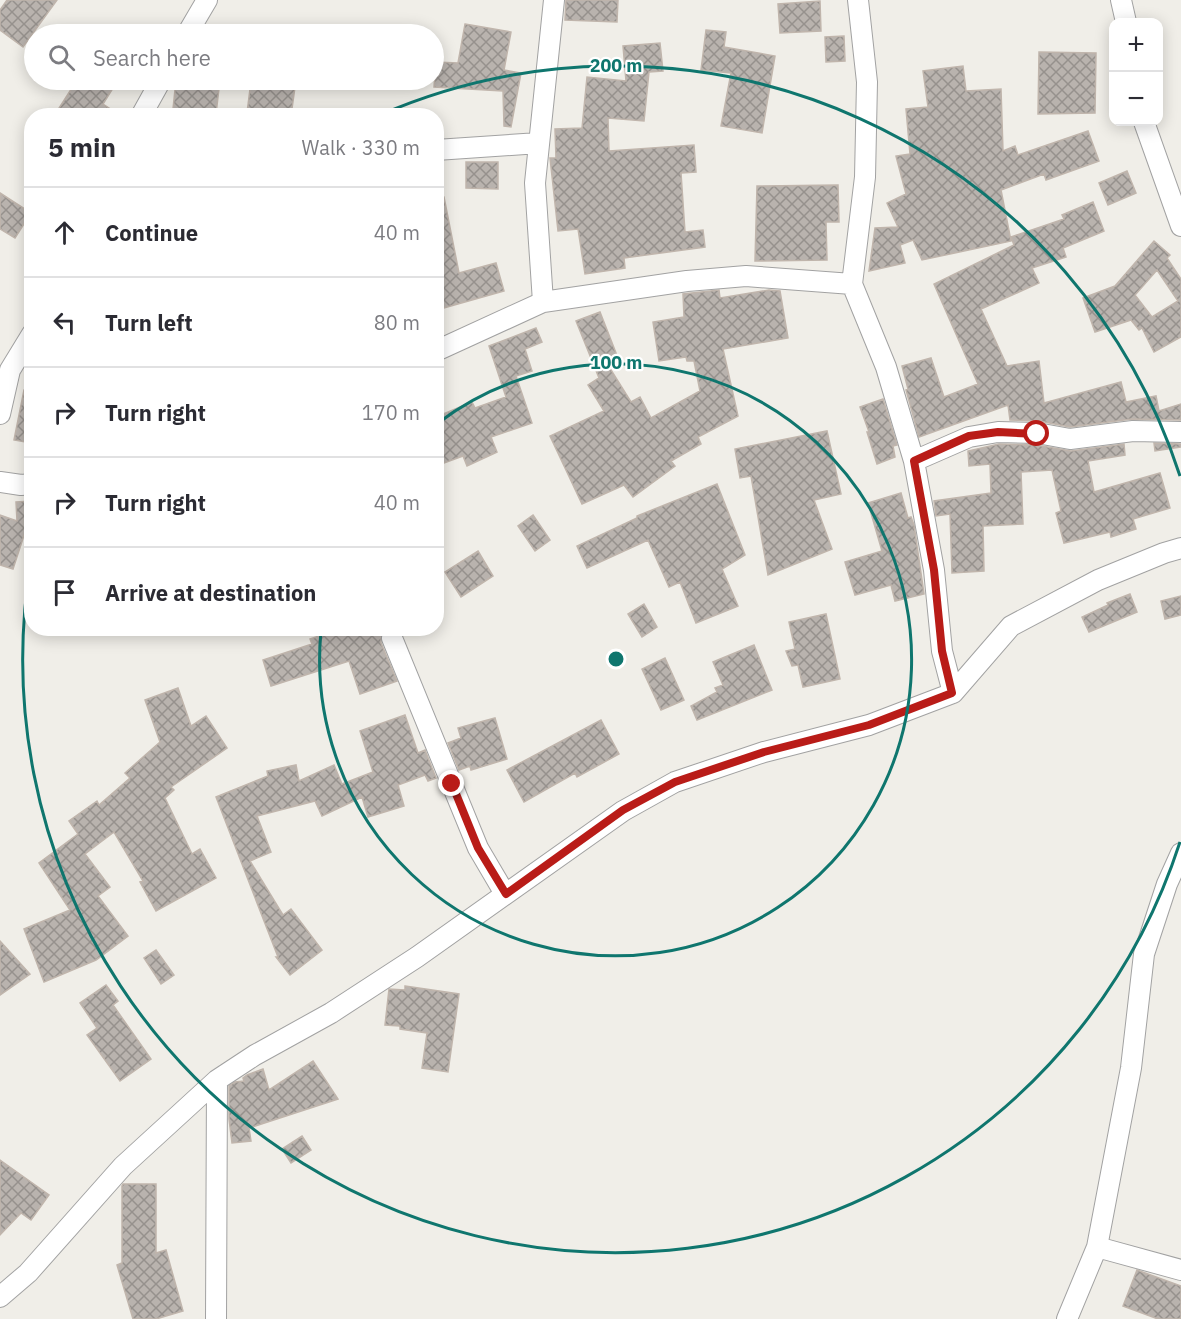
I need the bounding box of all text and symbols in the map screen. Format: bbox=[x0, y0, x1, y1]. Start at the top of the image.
map controls bbox=[1109, 18, 1163, 126]
button: + bbox=[1109, 18, 1163, 72]
search box bbox=[24, 24, 444, 90]
icon: search bbox=[45, 41, 78, 74]
text: Search here bbox=[93, 43, 211, 72]
text: 200 m bbox=[590, 54, 642, 77]
button: − bbox=[1109, 72, 1163, 126]
text: 5 min bbox=[48, 130, 116, 164]
text: Walk · 330 m bbox=[302, 134, 420, 161]
icon: ahead bbox=[48, 216, 81, 249]
text: Continue bbox=[105, 218, 198, 247]
text: 40 m bbox=[374, 219, 420, 246]
icon: left bbox=[48, 306, 81, 339]
text: Turn left bbox=[105, 308, 193, 337]
text: 80 m bbox=[374, 309, 420, 336]
text: 100 m bbox=[590, 351, 642, 374]
icon: right bbox=[48, 396, 81, 429]
text: Turn right bbox=[105, 398, 206, 427]
text: 170 m bbox=[362, 399, 420, 426]
route start bbox=[1023, 420, 1049, 446]
icon: right bbox=[48, 486, 81, 519]
text: Turn right bbox=[105, 488, 206, 517]
text: 40 m bbox=[374, 489, 420, 516]
icon: arrive bbox=[48, 576, 81, 609]
text: Arrive at destination bbox=[105, 578, 316, 607]
centre of rings bbox=[606, 649, 626, 669]
route end bbox=[438, 770, 464, 796]

